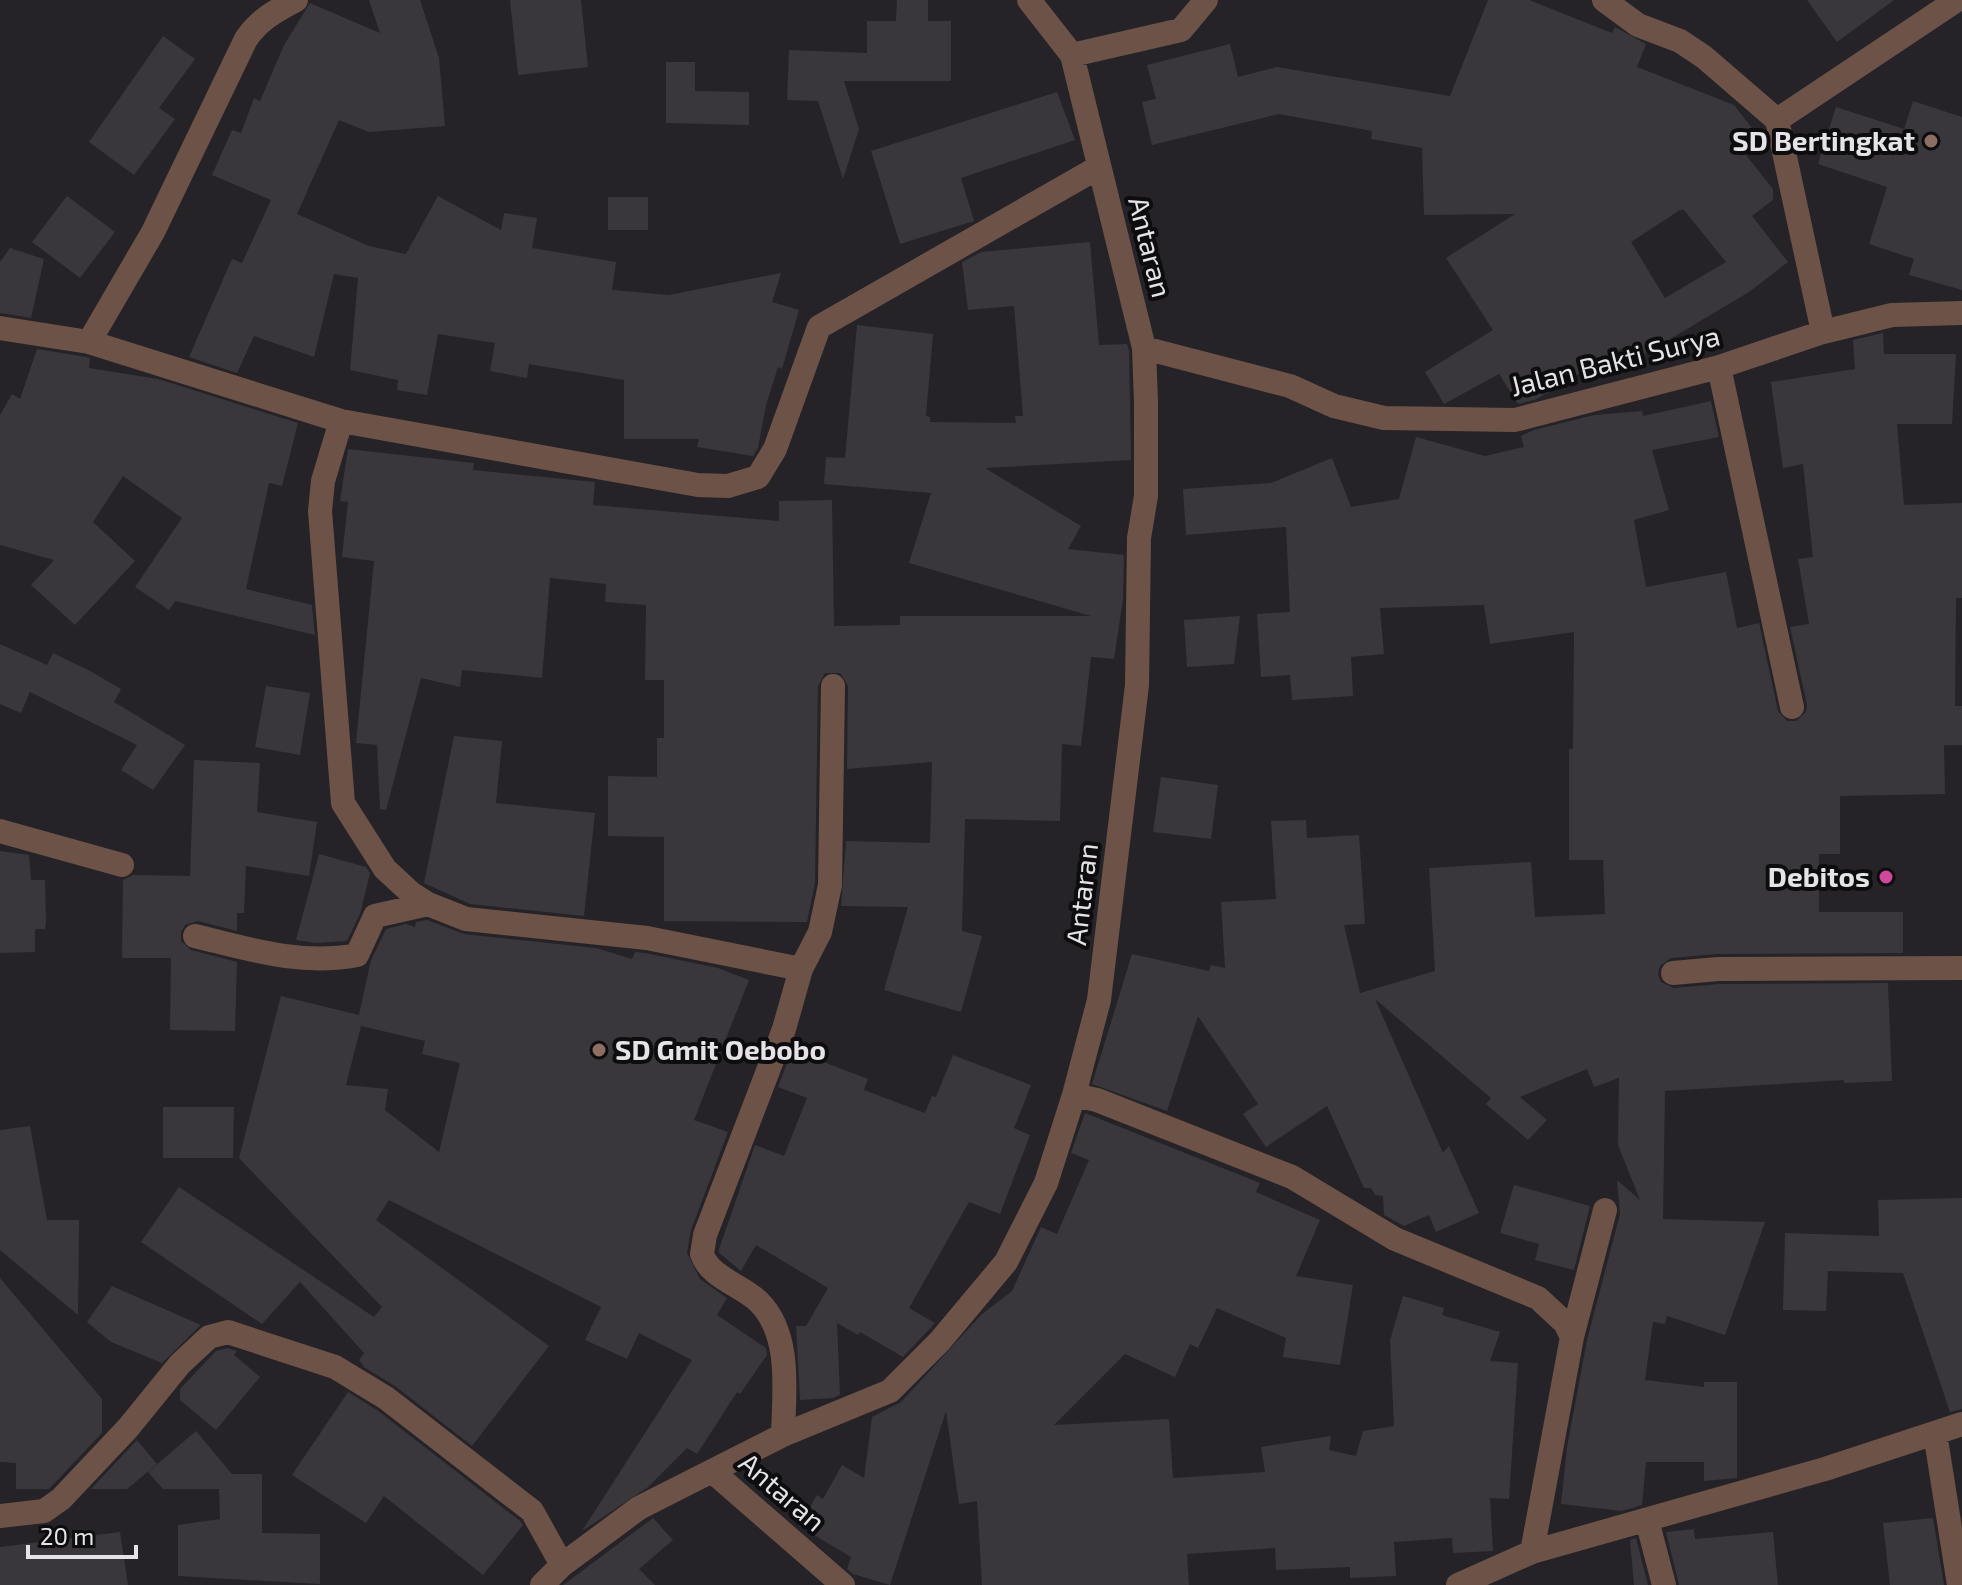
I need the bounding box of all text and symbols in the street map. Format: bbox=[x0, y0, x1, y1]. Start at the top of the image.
place label: SD Bertingkat bbox=[1732, 123, 1915, 157]
marker: SD Bertingkat bbox=[1922, 132, 1940, 150]
street label: Antaran bbox=[1122, 193, 1180, 301]
street label: Jalan Bakti Surya bbox=[1506, 318, 1723, 403]
street label: Antaran bbox=[1058, 841, 1104, 947]
place label: Debitos bbox=[1768, 859, 1870, 893]
marker: Debitos bbox=[1877, 868, 1895, 886]
place label: SD Gmit Oebobo bbox=[615, 1032, 826, 1066]
marker: SD Gmit Oebobo bbox=[590, 1041, 608, 1059]
street label: Antaran bbox=[733, 1445, 833, 1538]
scale bar bbox=[28, 1509, 136, 1559]
text: 20 m bbox=[40, 1521, 94, 1550]

